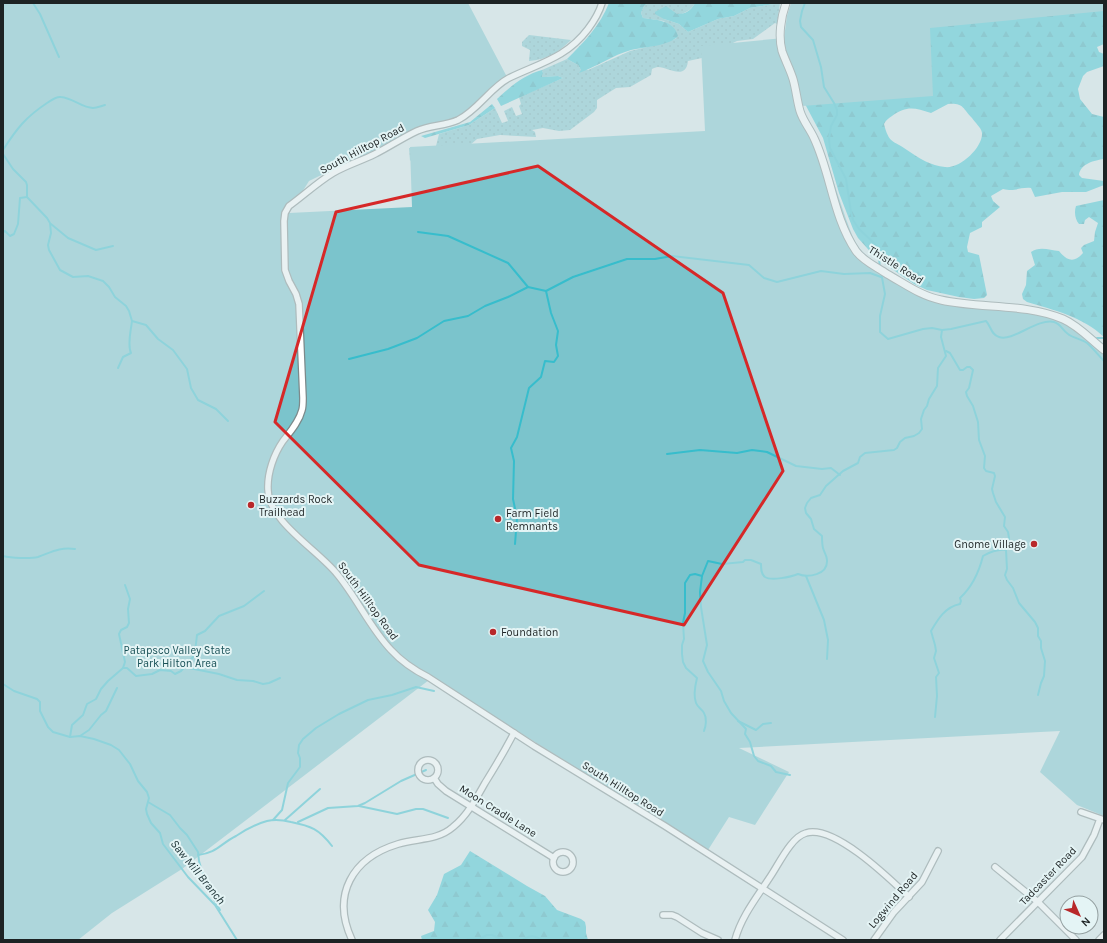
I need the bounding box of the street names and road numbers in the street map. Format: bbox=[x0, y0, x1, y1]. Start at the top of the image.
street label: South Hilltop Road bbox=[317, 121, 407, 177]
street label: Thistle Road bbox=[866, 243, 926, 287]
street label: South Hilltop Road bbox=[335, 559, 401, 643]
street label: South Hilltop Road bbox=[580, 759, 666, 819]
street label: Moon Cradle Lane bbox=[457, 782, 539, 840]
street label: Tadcaster Road bbox=[1017, 844, 1079, 908]
street label: Logwind Road bbox=[866, 869, 920, 931]

